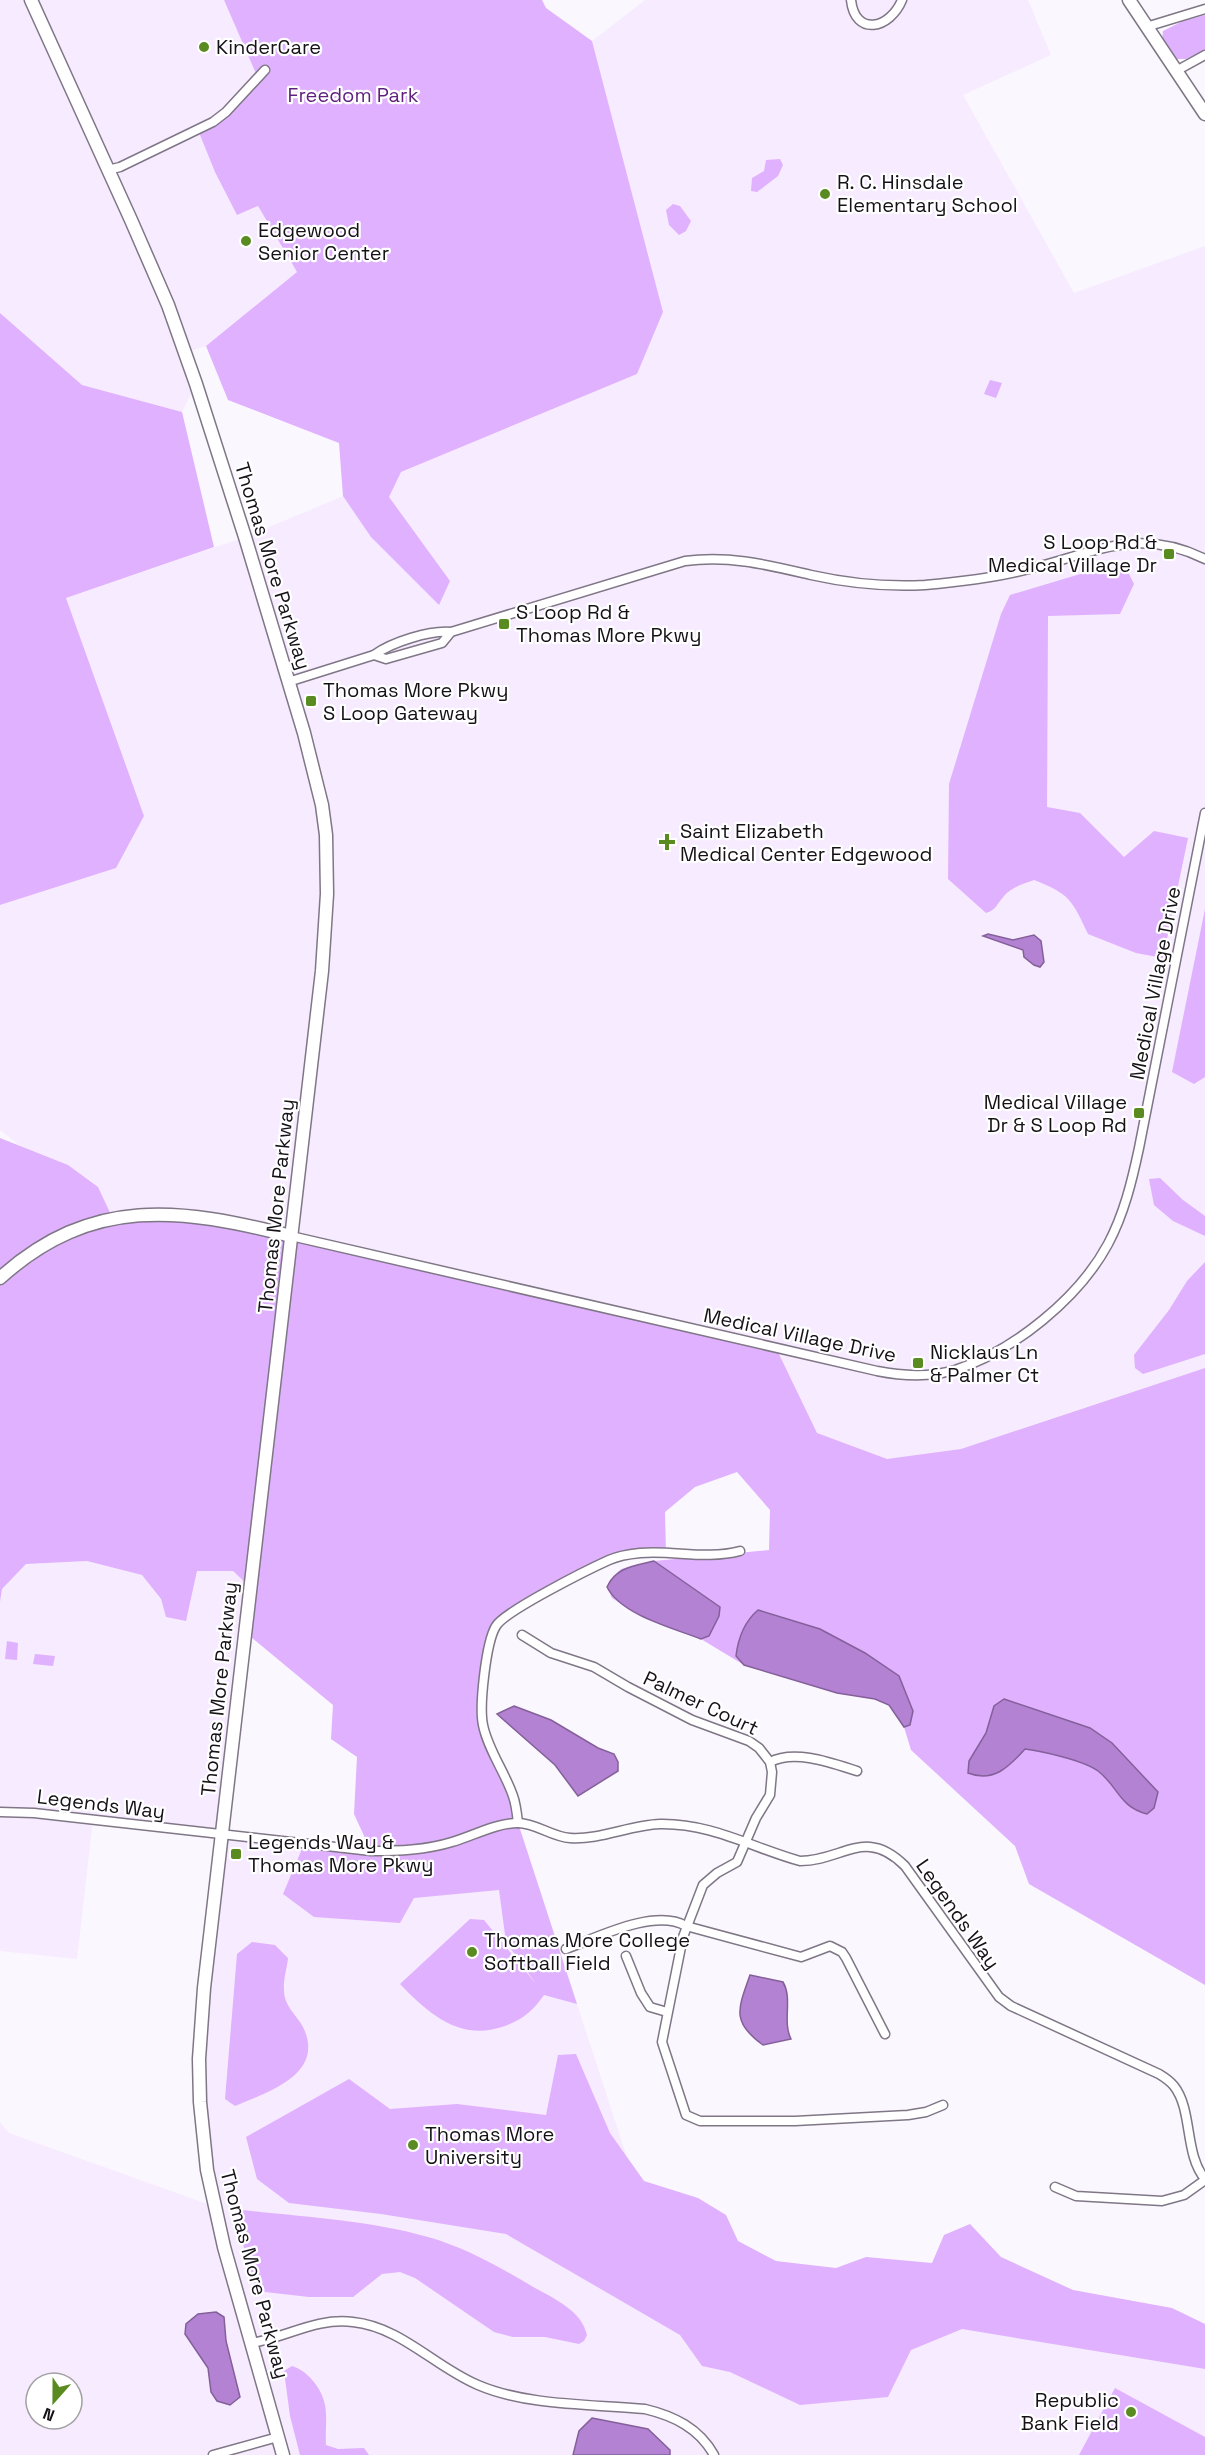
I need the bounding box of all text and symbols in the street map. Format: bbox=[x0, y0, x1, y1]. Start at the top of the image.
place label: KinderCare bbox=[216, 34, 321, 60]
marker: KinderCare bbox=[197, 40, 211, 54]
park label: Freedom Park bbox=[288, 82, 419, 108]
place label: R. C. Hinsdale Elementary School bbox=[837, 169, 1018, 218]
marker: R. C. Hinsdale Elementary School bbox=[818, 187, 832, 201]
place label: Edgewood Senior Center bbox=[258, 217, 389, 266]
marker: Edgewood Senior Center bbox=[239, 234, 253, 248]
street label: Thomas More Parkway bbox=[229, 459, 317, 673]
place label: S Loop Rd & Medical Village Dr bbox=[988, 529, 1157, 578]
marker: S Loop Rd & Medical Village Dr bbox=[1162, 547, 1176, 561]
place label: S Loop Rd & Thomas More Pkwy bbox=[516, 599, 702, 648]
marker: S Loop Rd & Thomas More Pkwy bbox=[497, 617, 511, 631]
place label: Thomas More Pkwy S Loop Gateway bbox=[323, 677, 509, 726]
marker: Thomas More Pkwy S Loop Gateway bbox=[304, 694, 318, 708]
place label: Saint Elizabeth Medical Center Edgewood bbox=[680, 818, 933, 867]
marker: Saint Elizabeth Medical Center Edgewood bbox=[658, 833, 676, 851]
street label: Medical Village Drive bbox=[1124, 884, 1186, 1082]
place label: Medical Village Dr & S Loop Rd bbox=[984, 1089, 1127, 1138]
street label: Thomas More Parkway bbox=[252, 1098, 300, 1314]
marker: Medical Village Dr & S Loop Rd bbox=[1132, 1106, 1146, 1120]
street label: Medical Village Drive bbox=[701, 1302, 899, 1368]
place label: Nicklaus Ln & Palmer Ct bbox=[930, 1339, 1039, 1388]
marker: Nicklaus Ln & Palmer Ct bbox=[911, 1356, 925, 1370]
street label: Thomas More Parkway bbox=[195, 1581, 243, 1797]
street label: Palmer Court bbox=[639, 1665, 763, 1741]
street label: Legends Way bbox=[35, 1783, 167, 1825]
place label: Legends Way & Thomas More Pkwy bbox=[248, 1829, 434, 1878]
marker: Legends Way & Thomas More Pkwy bbox=[229, 1847, 243, 1861]
street label: Legends Way bbox=[910, 1854, 1006, 1974]
place label: Thomas More College Softball Field bbox=[484, 1927, 690, 1976]
marker: Thomas More College Softball Field bbox=[465, 1945, 479, 1959]
place label: Thomas More University bbox=[425, 2121, 554, 2170]
marker: Thomas More University bbox=[406, 2138, 420, 2152]
street label: Thomas More Parkway bbox=[215, 2167, 295, 2381]
north arrow bbox=[24, 2371, 84, 2431]
place label: Republic Bank Field bbox=[1021, 2387, 1119, 2436]
text: N bbox=[40, 2403, 58, 2426]
marker: Republic Bank Field bbox=[1124, 2405, 1138, 2419]

